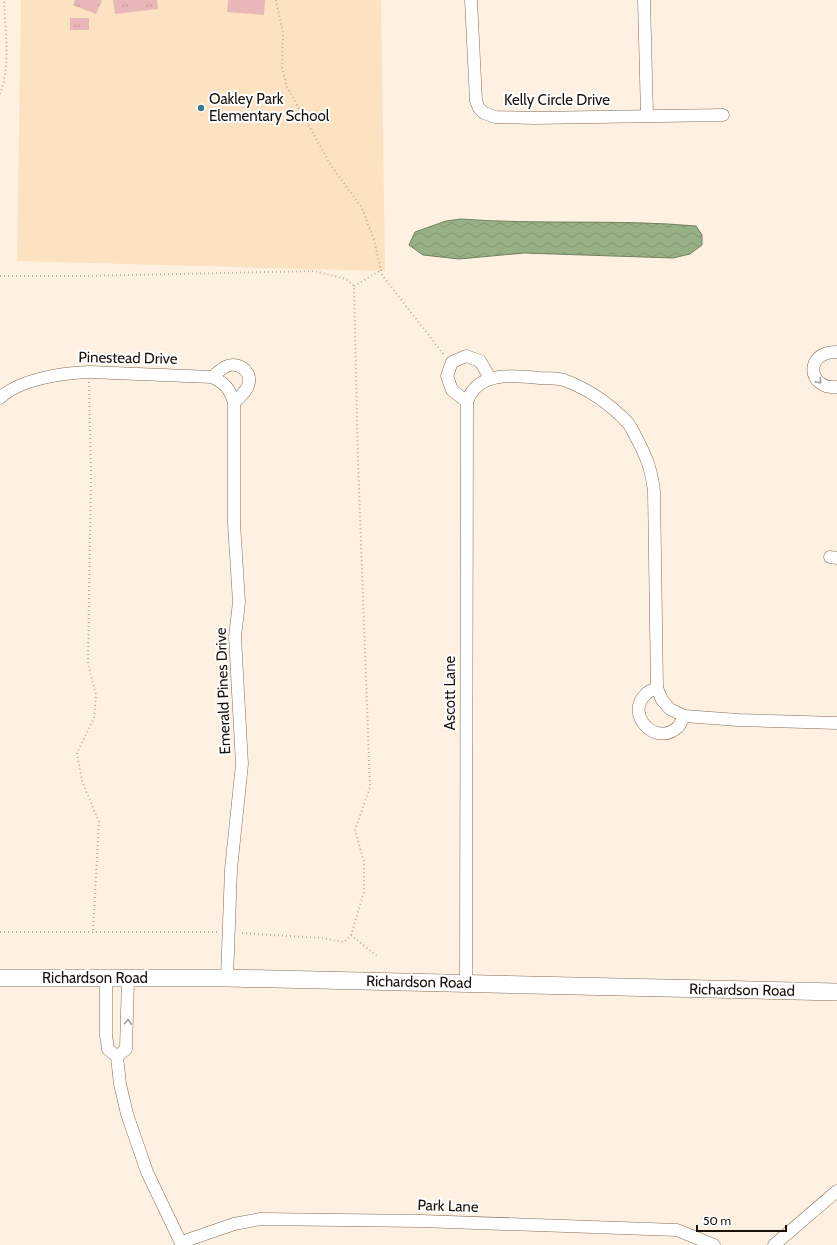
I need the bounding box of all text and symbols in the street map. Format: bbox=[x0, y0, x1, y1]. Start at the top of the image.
place label: Oakley Park Elementary School bbox=[209, 90, 330, 125]
street label: Kelly Circle Drive bbox=[504, 91, 610, 109]
marker: Oakley Park Elementary School bbox=[196, 103, 206, 113]
street label: Pinestead Drive bbox=[78, 348, 178, 368]
one-way arrow bbox=[815, 376, 822, 384]
street label: Emerald Pines Drive bbox=[212, 627, 234, 755]
street label: Ascott Lane bbox=[441, 655, 459, 730]
street label: Richardson Road bbox=[42, 969, 148, 987]
street label: Richardson Road bbox=[366, 972, 472, 992]
street label: Richardson Road bbox=[689, 980, 795, 1000]
one-way arrow bbox=[123, 1019, 132, 1025]
street label: Park Lane bbox=[417, 1196, 479, 1216]
scale bar bbox=[697, 1207, 786, 1233]
text: 50 m bbox=[703, 1213, 731, 1228]

